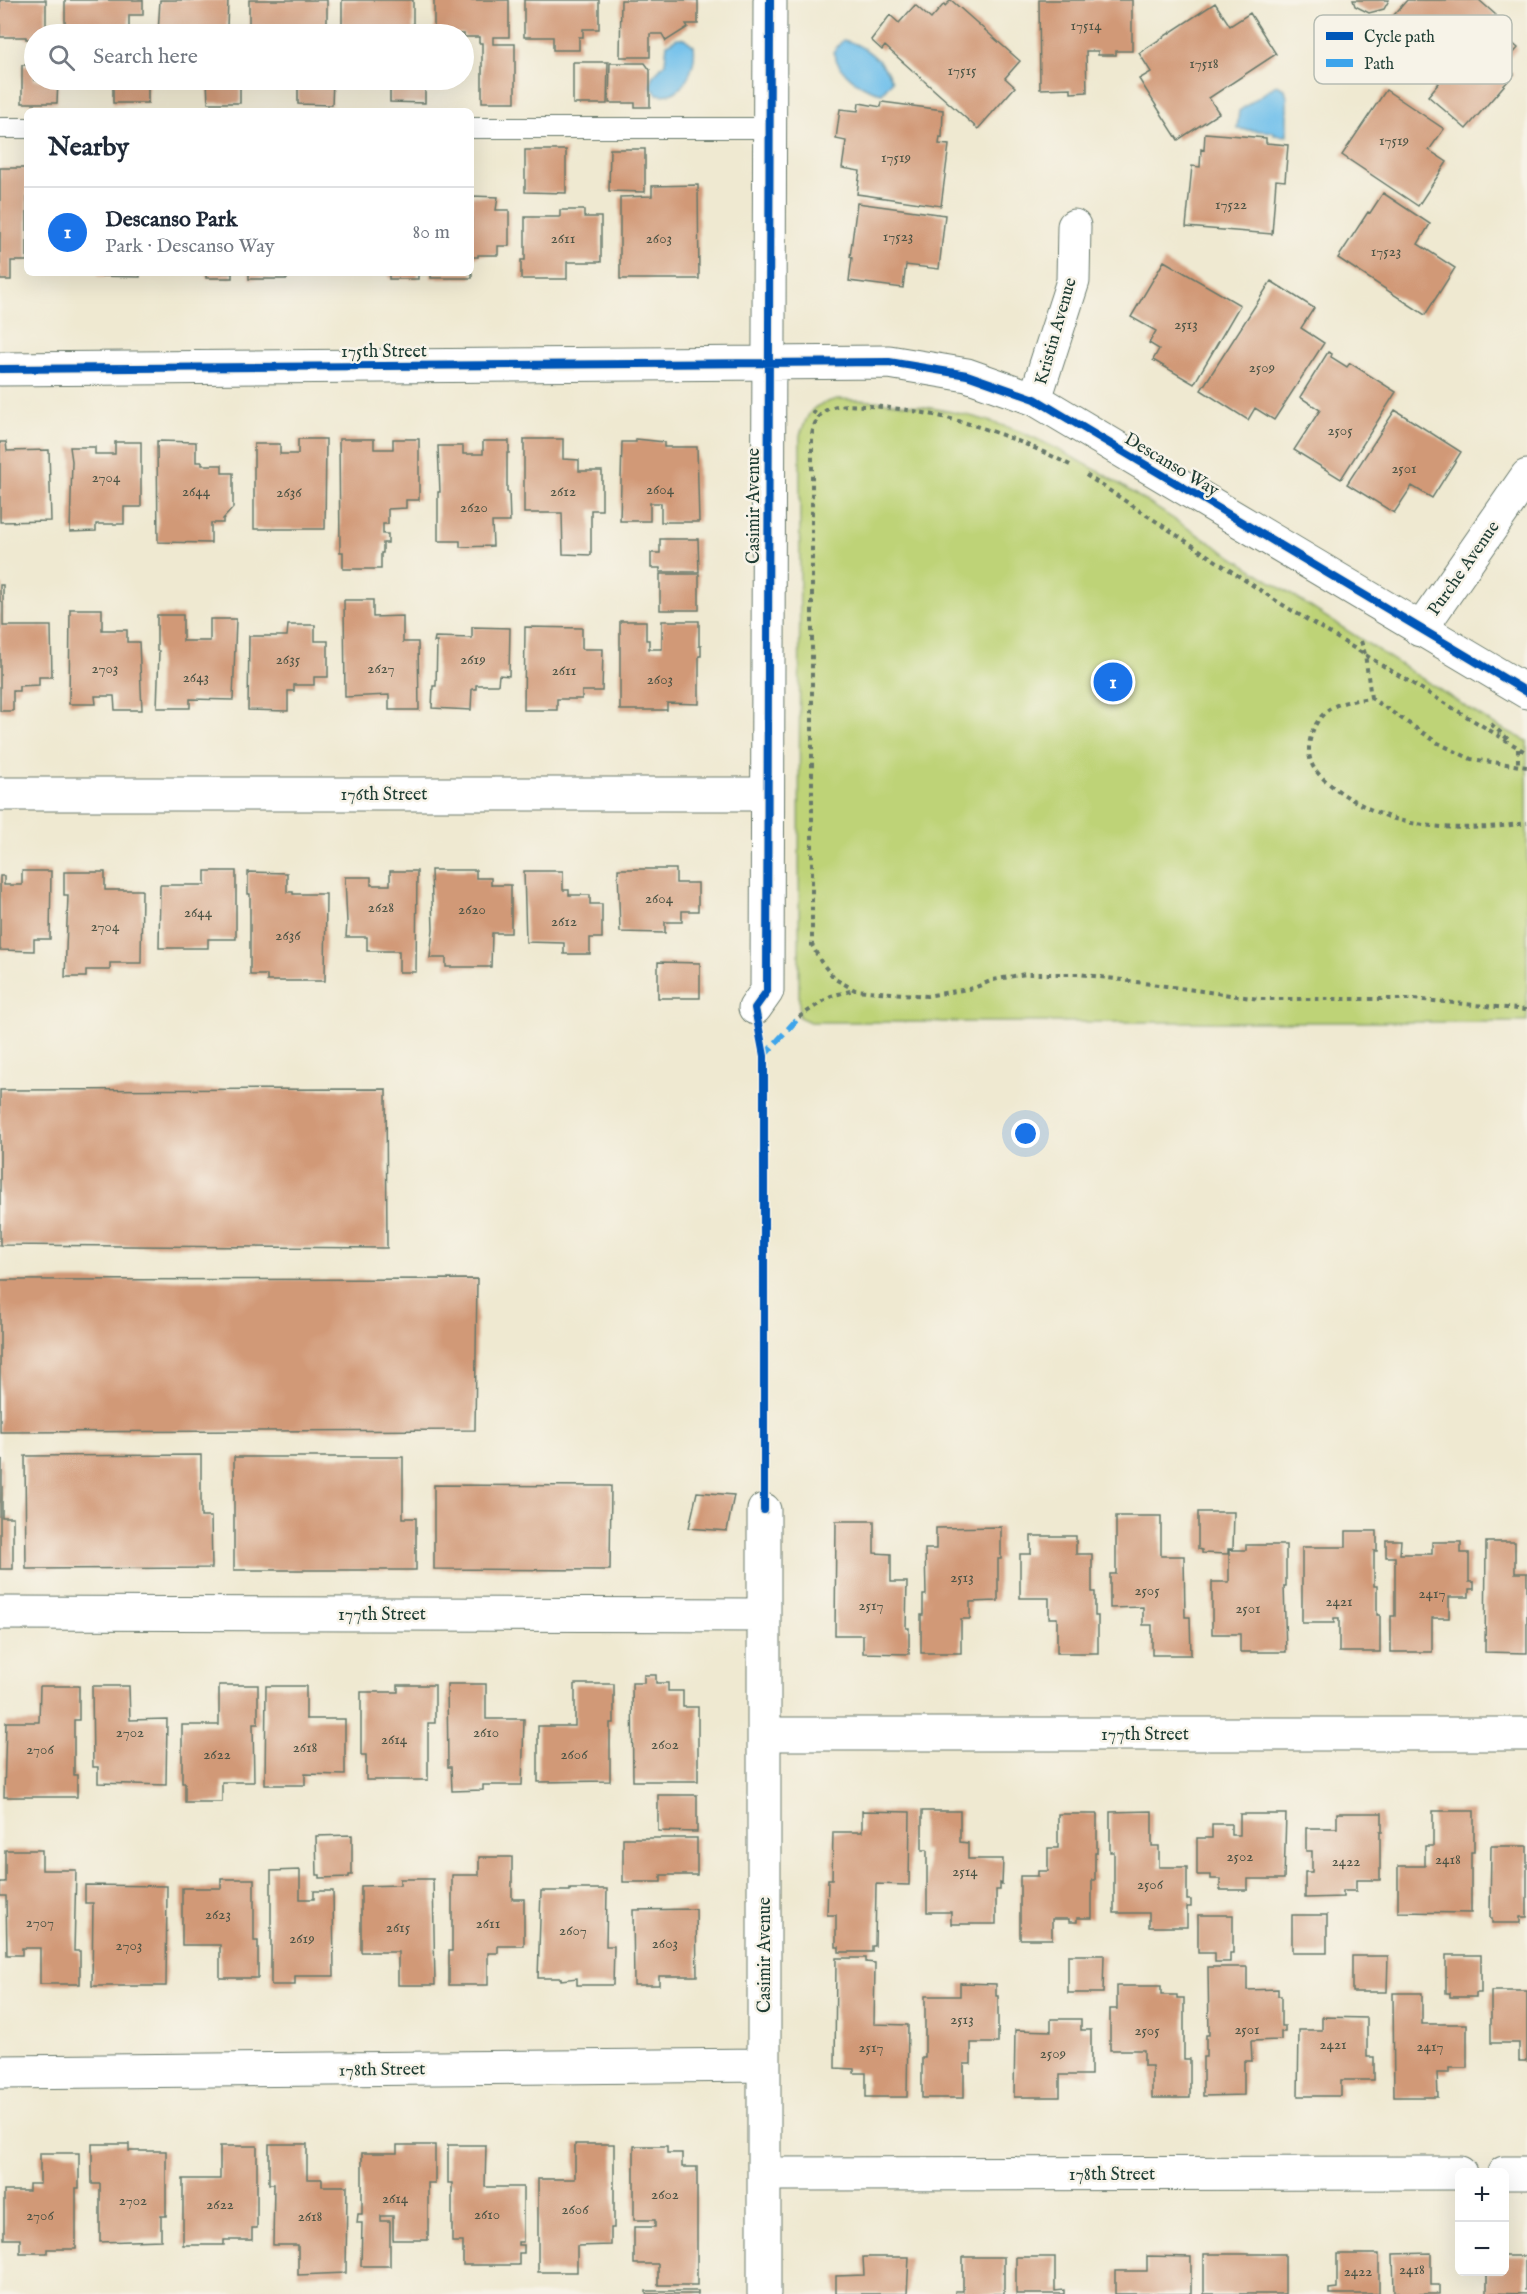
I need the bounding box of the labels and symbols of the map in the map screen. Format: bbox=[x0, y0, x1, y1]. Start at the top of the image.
legend bbox=[1314, 15, 1512, 84]
house number: 17514 bbox=[1071, 16, 1102, 35]
text: Cycle path bbox=[1364, 28, 1435, 48]
house number: 17518 bbox=[1189, 54, 1219, 73]
text: Path bbox=[1364, 55, 1395, 75]
house number: 17515 bbox=[947, 61, 977, 80]
house number: 17519 bbox=[1379, 131, 1409, 150]
house number: 17519 bbox=[881, 148, 911, 167]
house number: 17522 bbox=[1215, 195, 1247, 214]
house number: 17523 bbox=[883, 227, 913, 246]
house number: 2611 bbox=[551, 229, 575, 248]
house number: 2603 bbox=[646, 229, 672, 248]
house number: 17523 bbox=[1371, 242, 1401, 261]
street label: Kristin Avenue bbox=[1030, 275, 1083, 388]
house number: 2513 bbox=[1174, 315, 1198, 334]
street label: 175th Street bbox=[341, 341, 427, 364]
house number: 2509 bbox=[1249, 358, 1275, 377]
house number: 2505 bbox=[1327, 421, 1353, 440]
street label: Descanso Way bbox=[1120, 428, 1223, 503]
street label: Casimir Avenue bbox=[743, 448, 766, 564]
house number: 2501 bbox=[1391, 459, 1417, 478]
house number: 2704 bbox=[92, 468, 121, 487]
house number: 2604 bbox=[646, 480, 675, 499]
house number: 2644 bbox=[182, 482, 211, 501]
house number: 2612 bbox=[550, 482, 576, 501]
house number: 2636 bbox=[276, 483, 302, 502]
house number: 2620 bbox=[460, 498, 488, 517]
street label: Purche Avenue bbox=[1423, 517, 1505, 621]
house number: 2635 bbox=[276, 650, 301, 669]
house number: 2619 bbox=[460, 650, 486, 669]
house number: 2703 bbox=[92, 659, 118, 678]
house number: 2627 bbox=[367, 659, 395, 678]
pin: 1 bbox=[1094, 660, 1132, 704]
house number: 2611 bbox=[552, 661, 576, 680]
house number: 2643 bbox=[183, 668, 209, 687]
house number: 2603 bbox=[647, 670, 673, 689]
street label: 176th Street bbox=[340, 784, 428, 807]
house number: 2604 bbox=[645, 889, 674, 908]
house number: 2628 bbox=[368, 898, 394, 917]
house number: 2620 bbox=[458, 900, 486, 919]
house number: 2644 bbox=[184, 903, 213, 922]
house number: 2612 bbox=[551, 912, 577, 931]
house number: 2704 bbox=[91, 917, 120, 936]
house number: 2636 bbox=[275, 926, 301, 945]
your location bbox=[1011, 1119, 1040, 1148]
house number: 2513 bbox=[950, 1568, 974, 1587]
house number: 2505 bbox=[1134, 1581, 1160, 1600]
house number: 2417 bbox=[1419, 1584, 1446, 1603]
house number: 2421 bbox=[1325, 1592, 1353, 1611]
house number: 2517 bbox=[858, 1596, 884, 1615]
house number: 2501 bbox=[1235, 1599, 1261, 1618]
street label: 177th Street bbox=[338, 1604, 426, 1627]
house number: 2702 bbox=[116, 1723, 144, 1742]
house number: 2610 bbox=[473, 1723, 499, 1742]
street label: 177th Street bbox=[1101, 1724, 1189, 1747]
house number: 2614 bbox=[381, 1730, 408, 1749]
house number: 2602 bbox=[651, 1735, 679, 1754]
house number: 2618 bbox=[293, 1738, 317, 1757]
house number: 2706 bbox=[26, 1740, 54, 1759]
house number: 2622 bbox=[203, 1745, 231, 1764]
house number: 2606 bbox=[560, 1745, 588, 1764]
house number: 2502 bbox=[1227, 1847, 1253, 1866]
house number: 2418 bbox=[1435, 1850, 1461, 1869]
house number: 2422 bbox=[1332, 1852, 1360, 1871]
house number: 2514 bbox=[952, 1862, 978, 1881]
house number: 2506 bbox=[1137, 1875, 1164, 1894]
street label: Casimir Avenue bbox=[754, 1897, 777, 2013]
house number: 2623 bbox=[205, 1905, 231, 1924]
house number: 2707 bbox=[26, 1913, 54, 1932]
house number: 2611 bbox=[476, 1914, 500, 1933]
house number: 2615 bbox=[386, 1918, 411, 1937]
house number: 2607 bbox=[559, 1921, 587, 1940]
house number: 2619 bbox=[289, 1929, 315, 1948]
house number: 2603 bbox=[652, 1934, 678, 1953]
house number: 2703 bbox=[116, 1936, 142, 1955]
house number: 2513 bbox=[950, 2010, 974, 2029]
house number: 2501 bbox=[1234, 2020, 1260, 2039]
house number: 2505 bbox=[1134, 2021, 1160, 2040]
house number: 2421 bbox=[1319, 2035, 1347, 2054]
house number: 2417 bbox=[1417, 2037, 1444, 2056]
house number: 2517 bbox=[858, 2038, 884, 2057]
house number: 2509 bbox=[1040, 2044, 1066, 2063]
street label: 178th Street bbox=[339, 2058, 426, 2083]
street label: 178th Street bbox=[1069, 2164, 1155, 2187]
house number: 2602 bbox=[651, 2185, 679, 2204]
house number: 2614 bbox=[382, 2189, 409, 2208]
house number: 2702 bbox=[119, 2191, 147, 2210]
house number: 2622 bbox=[206, 2195, 234, 2214]
house number: 2606 bbox=[561, 2200, 589, 2219]
house number: 2610 bbox=[474, 2205, 500, 2224]
house number: 2706 bbox=[26, 2206, 54, 2225]
house number: 2618 bbox=[298, 2207, 322, 2226]
house number: 2418 bbox=[1399, 2260, 1425, 2279]
house number: 2422 bbox=[1344, 2262, 1372, 2281]

